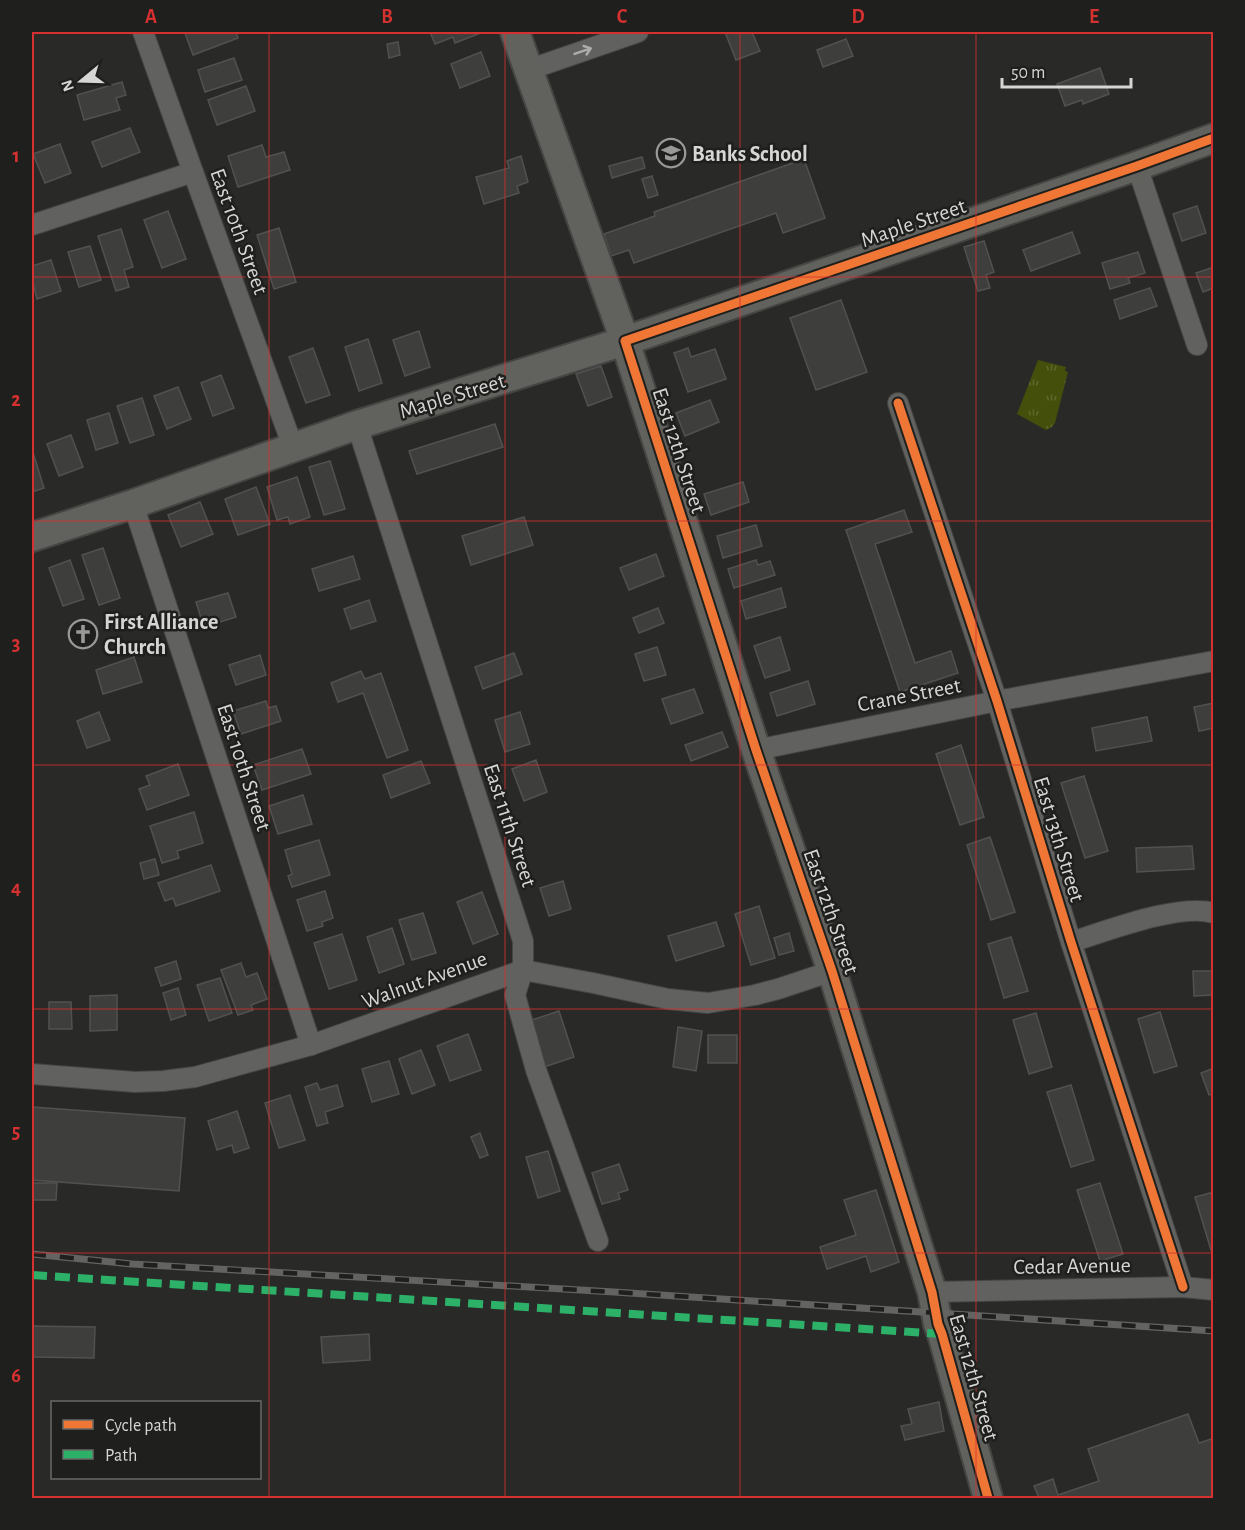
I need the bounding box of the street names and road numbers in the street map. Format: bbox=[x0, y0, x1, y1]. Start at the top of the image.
street label: East 10th Street bbox=[206, 165, 272, 297]
street label: Maple Street bbox=[858, 195, 969, 251]
street label: Maple Street bbox=[397, 369, 508, 422]
street label: East 12th Street bbox=[648, 385, 710, 516]
street label: Crane Street bbox=[856, 674, 963, 716]
street label: East 10th Street bbox=[213, 701, 275, 834]
street label: East 11th Street bbox=[480, 761, 540, 890]
street label: East 13th Street bbox=[1030, 774, 1089, 904]
street label: East 12th Street bbox=[799, 846, 863, 977]
street label: Walnut Avenue bbox=[359, 947, 490, 1013]
street label: Cedar Avenue bbox=[1013, 1254, 1131, 1278]
street label: East 12th Street bbox=[945, 1311, 1003, 1443]

